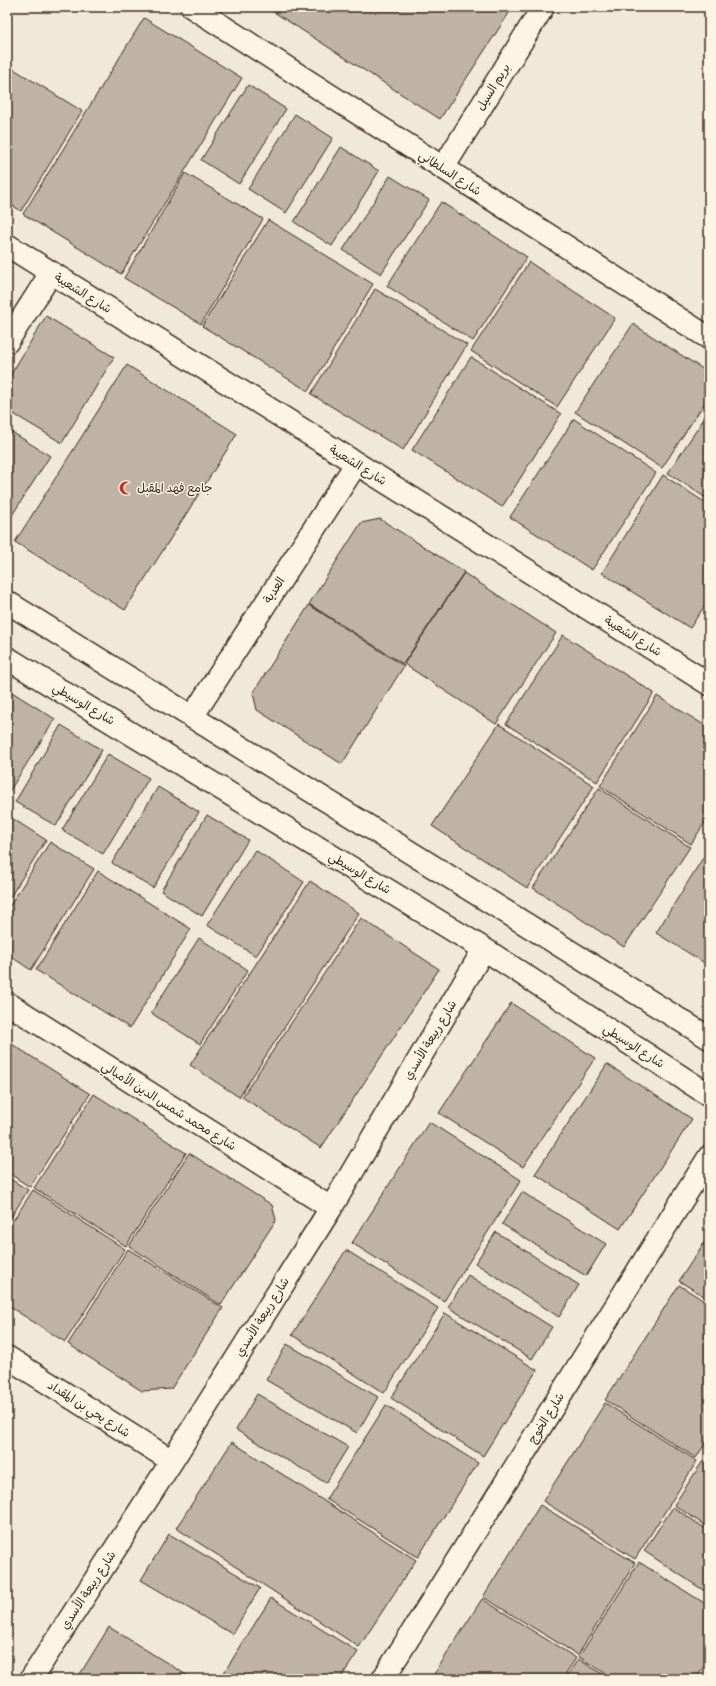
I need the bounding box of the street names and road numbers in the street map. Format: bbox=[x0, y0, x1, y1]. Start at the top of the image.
street label: بريم السيل bbox=[473, 61, 515, 114]
street label: شارع السلطاني bbox=[414, 148, 484, 202]
street label: شارع الشعيبة bbox=[51, 270, 114, 318]
street label: شارع الشعيبة bbox=[326, 442, 389, 490]
street label: العدية bbox=[260, 574, 289, 606]
street label: شارع الشعيبة bbox=[601, 613, 664, 661]
street label: شارع الوسيطي bbox=[48, 680, 117, 731]
street label: شارع الوسيطي bbox=[324, 849, 393, 900]
street label: شارع ربيعة الأسدي bbox=[400, 997, 461, 1083]
street label: شارع الوسيطي bbox=[599, 1021, 667, 1074]
street label: شارع محمد شمس الدين الأمبالي bbox=[97, 1058, 239, 1157]
street label: شارع ربيعة الأسدي bbox=[231, 1274, 294, 1360]
street label: شارع يحي بن المقداد bbox=[43, 1378, 133, 1443]
street label: شارع الخوج bbox=[525, 1390, 569, 1447]
street label: شارع ربيعة الأسدي bbox=[57, 1548, 120, 1633]

